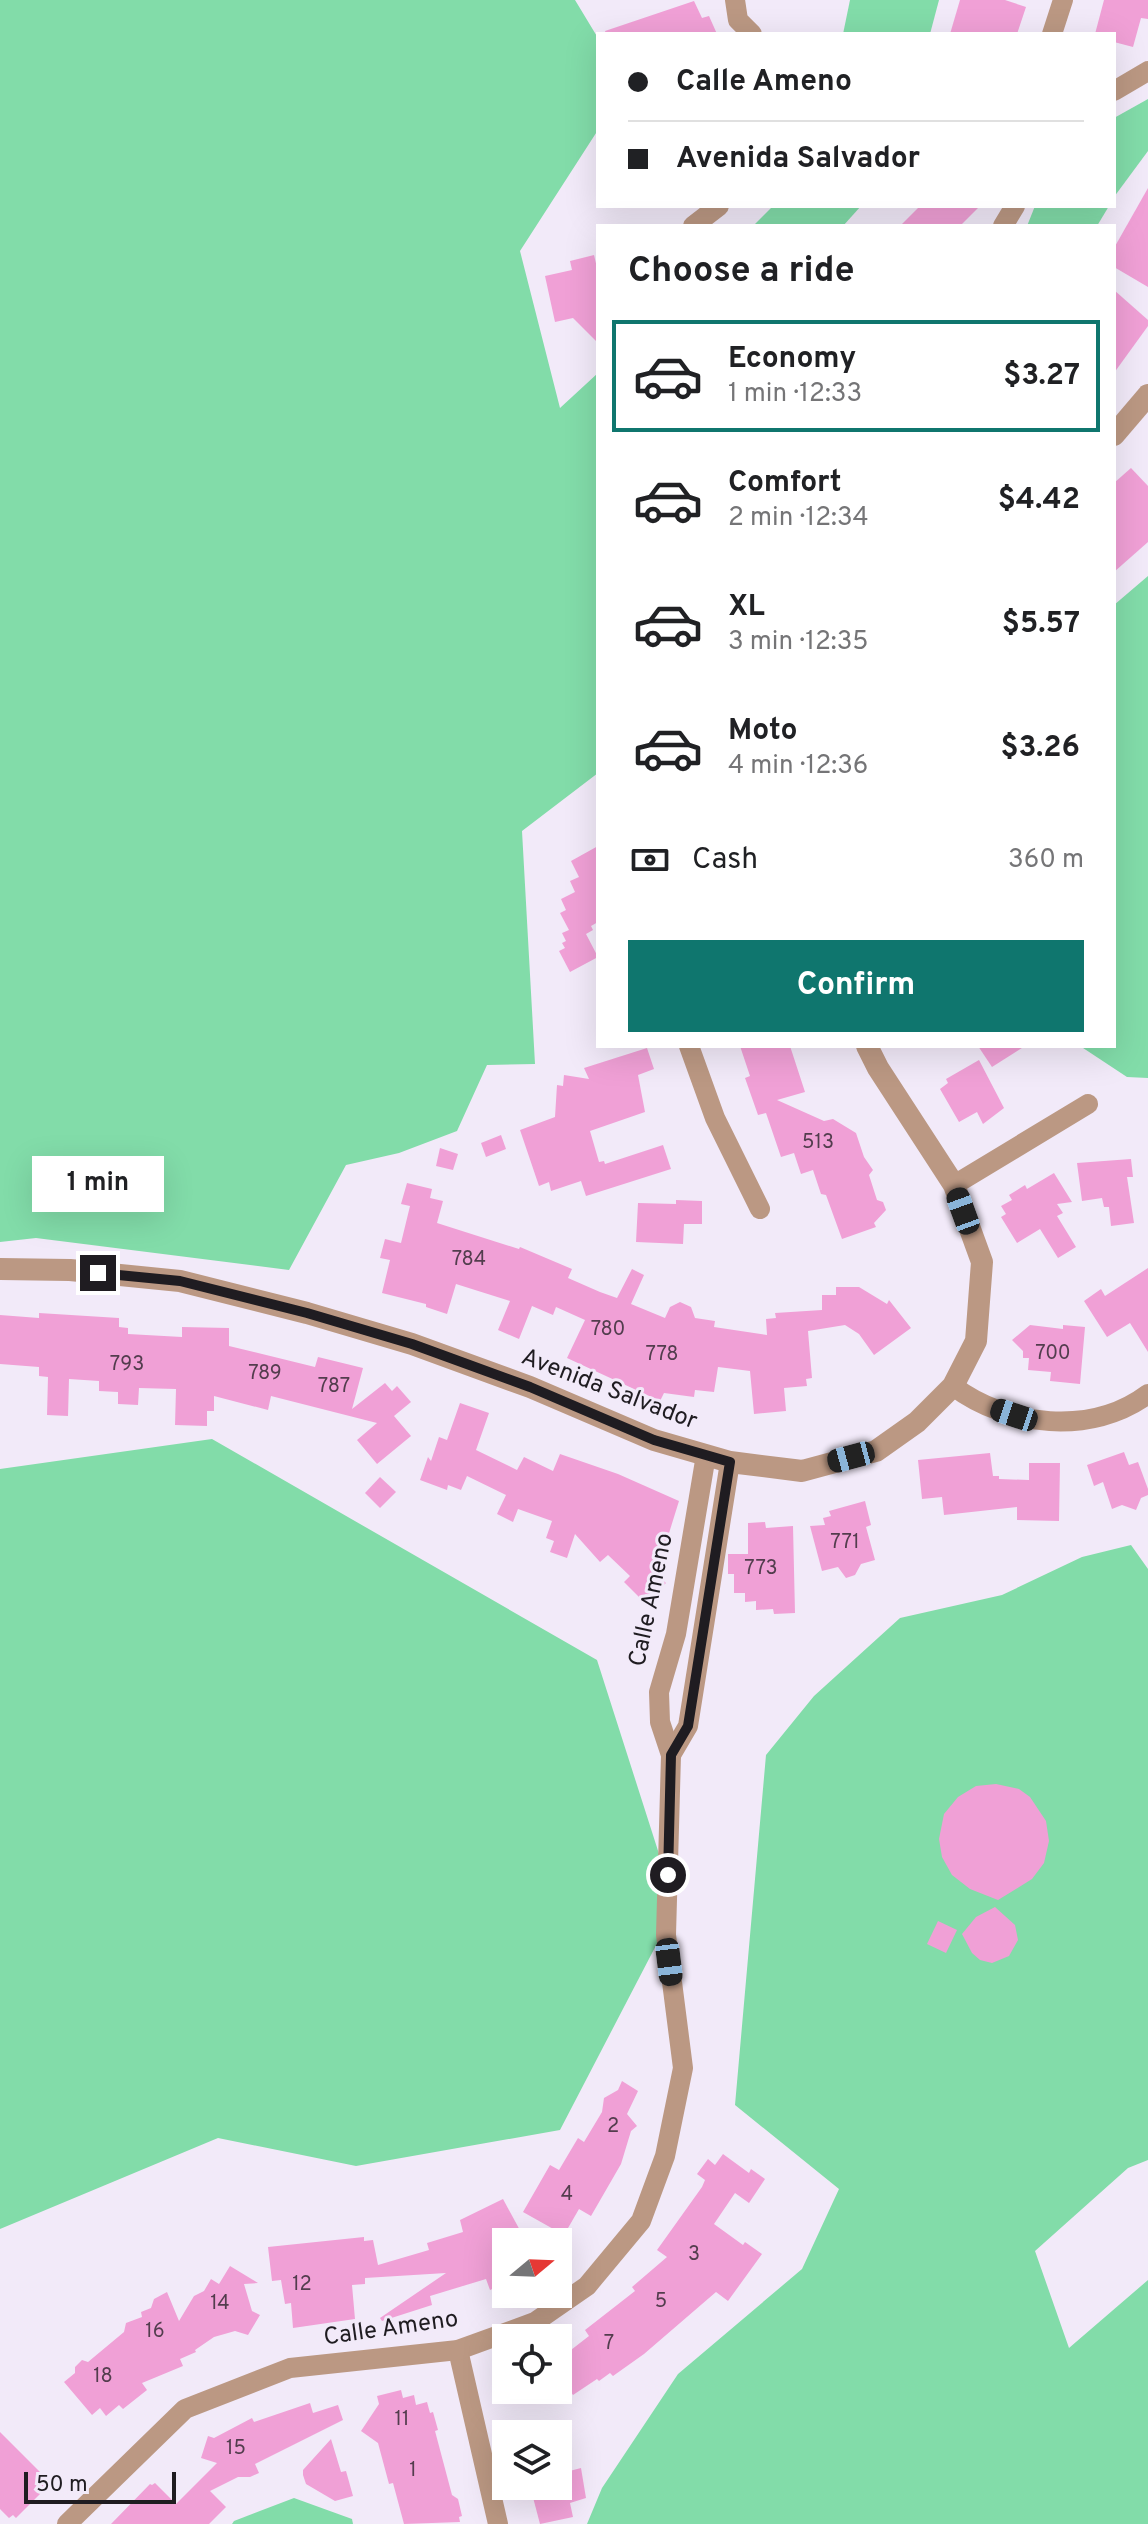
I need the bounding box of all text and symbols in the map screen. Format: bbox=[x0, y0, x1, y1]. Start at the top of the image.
text: Calle Ameno bbox=[676, 64, 852, 101]
text: Avenida Salvador bbox=[676, 141, 920, 178]
text: Choose a ride bbox=[628, 249, 854, 295]
icon: car bbox=[632, 340, 704, 412]
text: Economy bbox=[728, 341, 856, 378]
text: $3.27 bbox=[1003, 358, 1080, 395]
text: 1 min · 12:33 bbox=[728, 378, 862, 411]
icon: car bbox=[632, 464, 704, 536]
text: Comfort bbox=[728, 465, 841, 502]
text: $4.42 bbox=[998, 482, 1080, 519]
text: 2 min · 12:34 bbox=[728, 502, 869, 535]
icon: car bbox=[632, 588, 704, 660]
text: XL bbox=[728, 589, 765, 626]
text: $5.57 bbox=[1002, 606, 1080, 643]
text: 3 min · 12:35 bbox=[728, 626, 869, 659]
icon: car bbox=[632, 712, 704, 784]
text: Moto bbox=[728, 713, 798, 750]
text: $3.26 bbox=[1001, 730, 1080, 767]
text: 4 min · 12:36 bbox=[728, 750, 868, 783]
icon: cash bbox=[628, 838, 672, 882]
text: Cash bbox=[692, 842, 758, 879]
text: 360 m bbox=[1008, 844, 1084, 877]
button: Confirm bbox=[628, 940, 1084, 1032]
house number: 513 bbox=[802, 1130, 834, 1156]
callout: 1 min bbox=[32, 1157, 164, 1213]
text: 1 min bbox=[67, 1167, 129, 1200]
car bbox=[944, 1184, 982, 1238]
house number: 784 bbox=[452, 1247, 486, 1273]
route end bbox=[80, 1255, 116, 1291]
house number: 780 bbox=[591, 1317, 625, 1343]
house number: 700 bbox=[1035, 1341, 1071, 1367]
house number: 778 bbox=[645, 1342, 679, 1368]
street label: Avenida Salvador bbox=[517, 1343, 701, 1437]
house number: 793 bbox=[110, 1352, 144, 1378]
house number: 789 bbox=[248, 1361, 282, 1387]
house number: 787 bbox=[318, 1374, 350, 1400]
car bbox=[987, 1396, 1041, 1434]
car bbox=[825, 1439, 877, 1475]
street label: Calle Ameno bbox=[623, 1530, 681, 1670]
house number: 771 bbox=[830, 1530, 860, 1556]
house number: 773 bbox=[744, 1556, 778, 1582]
route start bbox=[650, 1857, 686, 1893]
car bbox=[654, 1937, 684, 1987]
house number: 2 bbox=[607, 2114, 619, 2140]
house number: 4 bbox=[561, 2182, 573, 2208]
north arrow bbox=[492, 2228, 572, 2308]
map controls bbox=[492, 2228, 572, 2500]
house number: 3 bbox=[688, 2242, 700, 2268]
house number: 12 bbox=[292, 2272, 312, 2298]
house number: 5 bbox=[655, 2289, 667, 2315]
house number: 14 bbox=[210, 2291, 230, 2317]
street label: Calle Ameno bbox=[322, 2305, 460, 2353]
house number: 16 bbox=[145, 2319, 165, 2345]
button: locate bbox=[492, 2324, 572, 2404]
house number: 7 bbox=[604, 2331, 614, 2357]
house number: 18 bbox=[93, 2364, 113, 2390]
house number: 11 bbox=[395, 2407, 409, 2433]
button: layers bbox=[492, 2420, 572, 2500]
house number: 15 bbox=[226, 2436, 246, 2462]
house number: 1 bbox=[409, 2458, 417, 2484]
scale bar bbox=[24, 2468, 176, 2504]
text: 50 m bbox=[36, 2472, 88, 2499]

